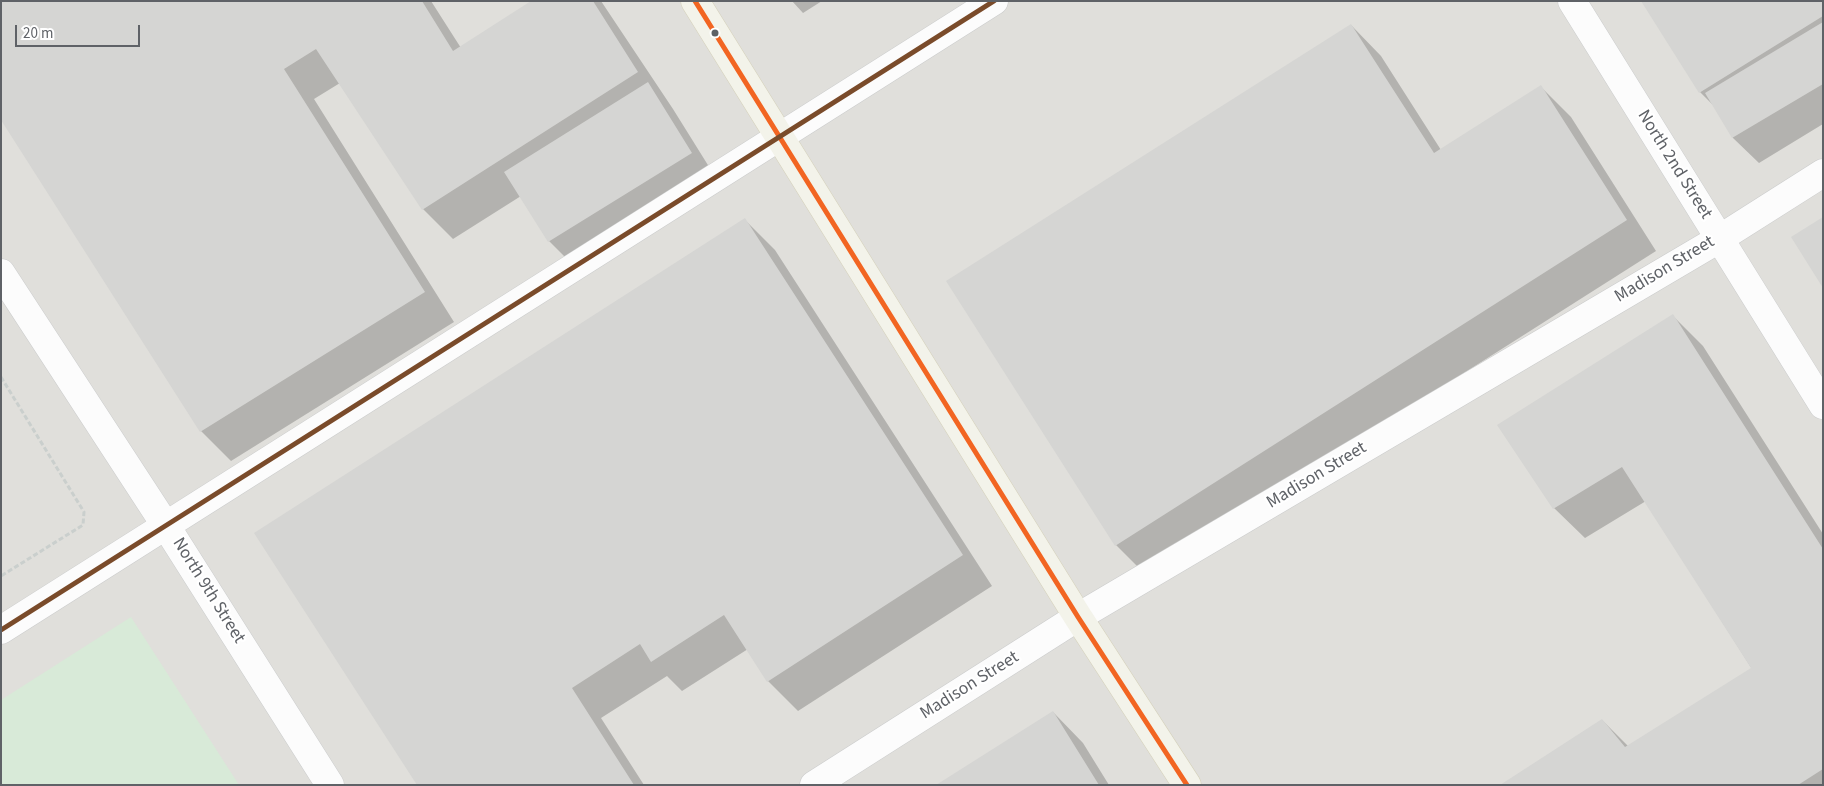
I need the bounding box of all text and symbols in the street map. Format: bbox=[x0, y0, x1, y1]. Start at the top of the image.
scale bar bbox=[18, 15, 142, 47]
text: 20 m bbox=[23, 23, 53, 44]
unlabelled marker bbox=[710, 28, 720, 38]
street label: North 2nd Street bbox=[1632, 106, 1716, 224]
street label: Madison Street bbox=[1611, 232, 1719, 308]
street label: Madison Street bbox=[1263, 438, 1371, 514]
street label: North 9th Street bbox=[167, 534, 249, 648]
street label: Madison Street bbox=[917, 647, 1023, 725]

